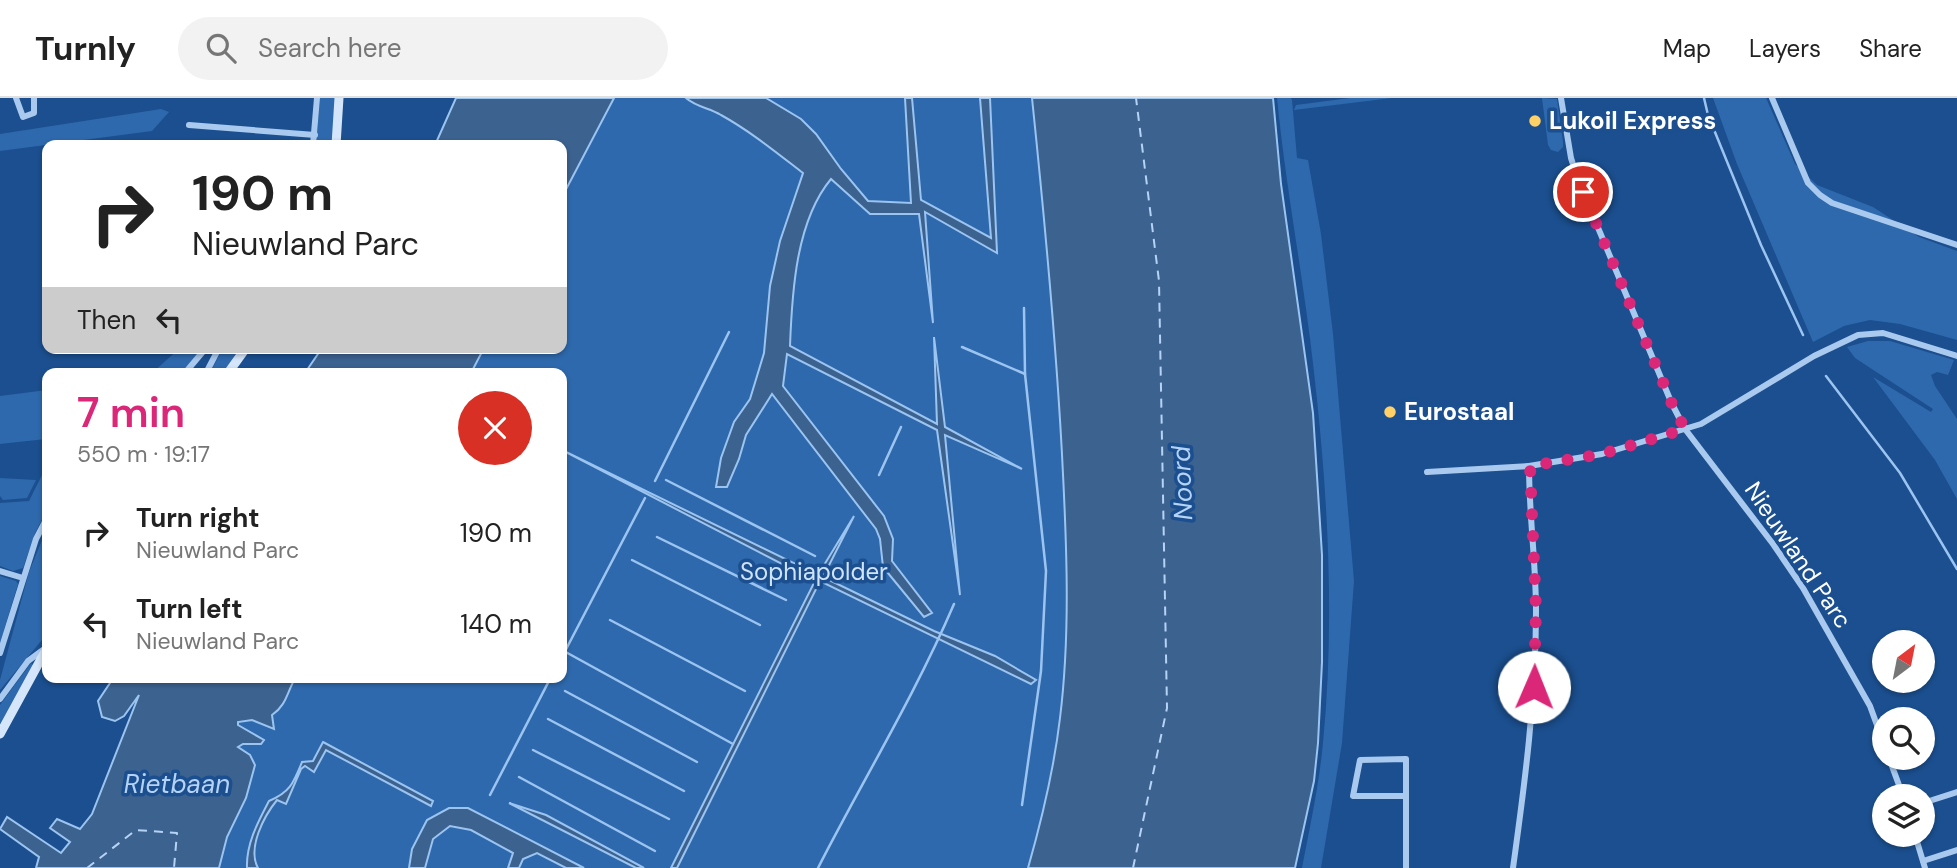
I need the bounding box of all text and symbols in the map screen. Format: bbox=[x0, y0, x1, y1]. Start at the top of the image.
search box bbox=[178, 17, 668, 80]
text: Turnly bbox=[35, 27, 136, 70]
icon: search bbox=[202, 29, 240, 67]
text: Search here bbox=[258, 31, 401, 65]
text: Map bbox=[1663, 33, 1711, 64]
text: Layers bbox=[1749, 33, 1821, 64]
text: Share bbox=[1859, 33, 1922, 64]
place label: Lukoil Express bbox=[1549, 105, 1716, 136]
marker: Lukoil Express bbox=[1527, 113, 1543, 129]
text: 190 m bbox=[192, 161, 333, 225]
pin bbox=[1553, 162, 1613, 222]
icon: right bbox=[77, 168, 168, 259]
icon: arrive bbox=[1564, 173, 1602, 211]
text: Nieuwland Parc bbox=[192, 223, 419, 265]
icon: left bbox=[150, 301, 188, 339]
text: Then bbox=[77, 303, 136, 337]
text: 7 min bbox=[77, 385, 185, 440]
button: close bbox=[458, 391, 532, 465]
place label: Eurostaal bbox=[1404, 396, 1514, 427]
marker: Eurostaal bbox=[1382, 404, 1398, 420]
text: 550 m · 19:17 bbox=[77, 439, 210, 469]
water label: Noord bbox=[1164, 444, 1200, 521]
street label: Nieuwland Parc bbox=[1738, 475, 1859, 634]
text: Turn right bbox=[136, 501, 260, 535]
icon: right bbox=[77, 514, 115, 552]
text: 190 m bbox=[460, 516, 532, 550]
text: Nieuwland Parc bbox=[136, 535, 299, 565]
park label: Sophiapolder bbox=[740, 556, 888, 587]
text: Turn left bbox=[136, 592, 243, 626]
icon: left bbox=[77, 605, 115, 643]
text: 140 m bbox=[460, 607, 532, 641]
text: Nieuwland Parc bbox=[136, 626, 299, 656]
north arrow bbox=[1872, 630, 1936, 693]
map controls bbox=[1872, 630, 1935, 847]
position arrow bbox=[1497, 650, 1571, 724]
button: search bbox=[1872, 707, 1935, 770]
water label: Rietbaan bbox=[124, 767, 230, 801]
button: layers bbox=[1872, 784, 1935, 847]

